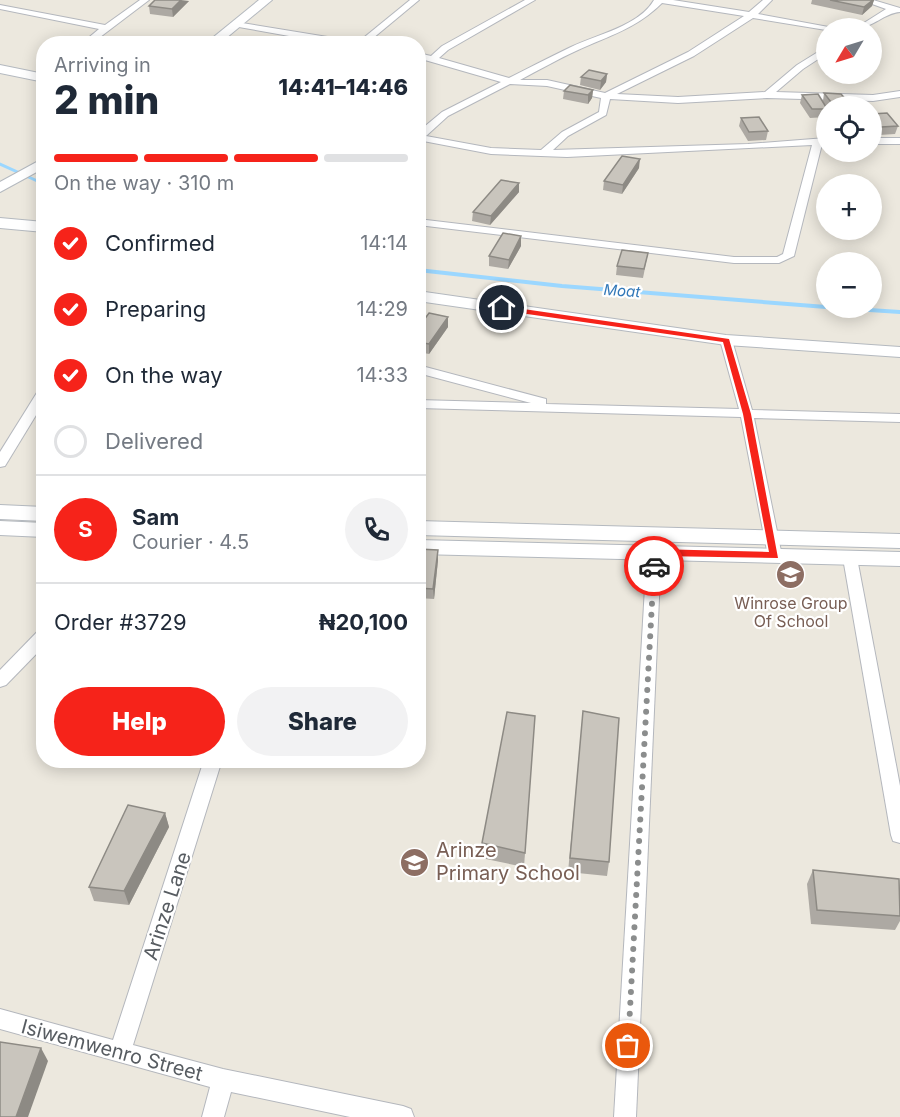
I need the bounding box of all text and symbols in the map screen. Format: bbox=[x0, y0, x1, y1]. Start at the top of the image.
north arrow bbox=[816, 18, 882, 84]
map controls bbox=[816, 18, 882, 318]
text: Arriving in bbox=[54, 53, 151, 77]
text: 14:41–14:46 bbox=[278, 74, 408, 100]
text: 2 min bbox=[54, 76, 159, 123]
button: locate bbox=[816, 96, 882, 162]
text: On the way · 310 m bbox=[54, 171, 234, 195]
button: + bbox=[816, 174, 882, 240]
icon: check bbox=[54, 227, 87, 260]
text: Confirmed bbox=[105, 230, 215, 256]
text: 14:14 bbox=[360, 231, 408, 255]
button: − bbox=[816, 252, 882, 318]
water label: Moat bbox=[603, 280, 642, 301]
pin bbox=[476, 282, 527, 333]
icon: home bbox=[485, 291, 518, 324]
icon: check bbox=[54, 293, 87, 326]
text: Preparing bbox=[105, 296, 206, 322]
text: 14:29 bbox=[357, 297, 408, 321]
icon: check bbox=[54, 359, 87, 392]
text: On the way bbox=[105, 362, 223, 388]
text: 14:33 bbox=[356, 363, 408, 387]
text: Delivered bbox=[105, 428, 203, 454]
button: phone bbox=[345, 498, 408, 561]
text: Sam bbox=[132, 504, 179, 530]
text: S bbox=[78, 516, 93, 542]
text: Courier · 4.5 bbox=[132, 530, 249, 554]
courier bbox=[624, 536, 684, 596]
icon: car bbox=[638, 550, 671, 583]
school or university icon: Winrose Group Of School bbox=[775, 559, 807, 591]
place label: Winrose Group Of School bbox=[734, 593, 848, 631]
text: Order #3729 bbox=[54, 609, 187, 635]
text: ₦20,100 bbox=[319, 609, 408, 635]
button: Help bbox=[54, 687, 225, 756]
button: Share bbox=[237, 687, 408, 756]
place label: Arinze Primary School bbox=[436, 838, 580, 885]
school or university icon: Arinze Primary School bbox=[399, 846, 431, 878]
street label: Arinze Lane bbox=[138, 849, 196, 963]
street label: Isiwemwenro Street bbox=[19, 1014, 206, 1086]
pin bbox=[602, 1020, 653, 1071]
icon: bag bbox=[611, 1029, 644, 1062]

